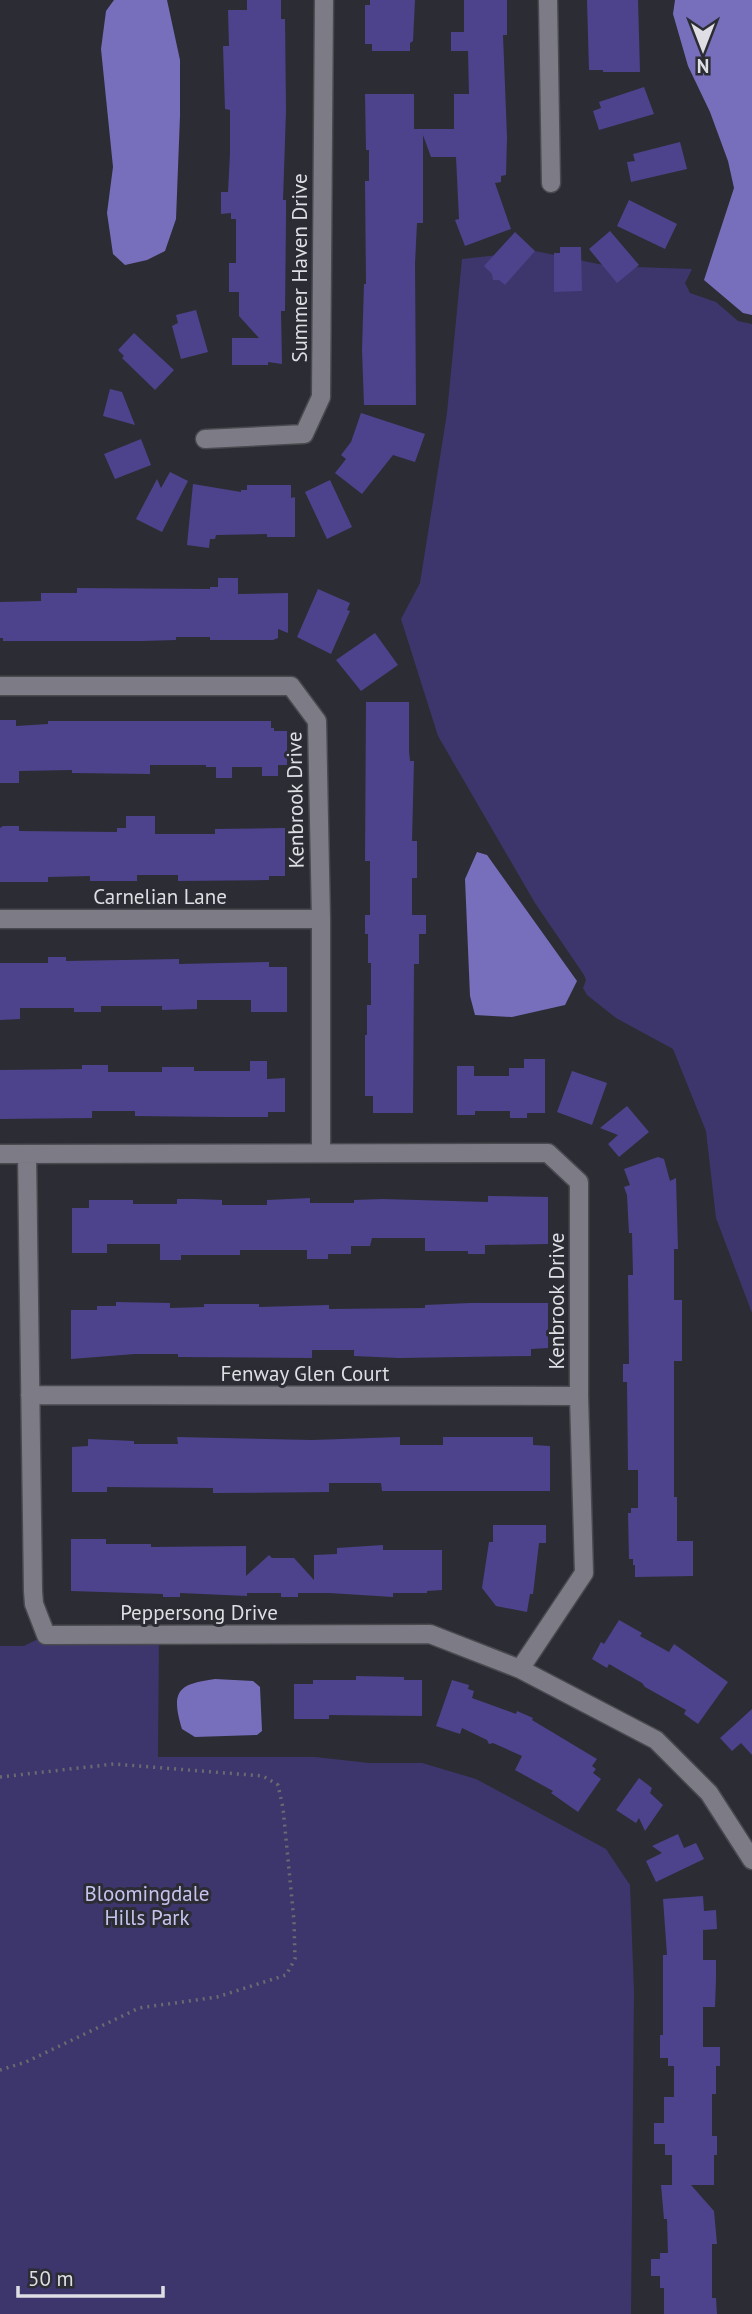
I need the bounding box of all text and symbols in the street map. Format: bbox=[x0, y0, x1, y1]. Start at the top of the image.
north arrow bbox=[668, 14, 738, 84]
text: N bbox=[697, 54, 709, 78]
street label: Summer Haven Drive bbox=[286, 173, 313, 363]
street label: Kenbrook Drive bbox=[280, 731, 310, 869]
street label: Carnelian Lane bbox=[93, 883, 227, 910]
street label: Kenbrook Drive bbox=[543, 1232, 570, 1370]
street label: Fenway Glen Court bbox=[221, 1360, 389, 1387]
street label: Peppersong Drive bbox=[120, 1599, 278, 1626]
park label: Bloomingdale Hills Park bbox=[85, 1880, 209, 1931]
scale bar bbox=[18, 2254, 163, 2298]
text: 50 m bbox=[28, 2265, 74, 2292]

